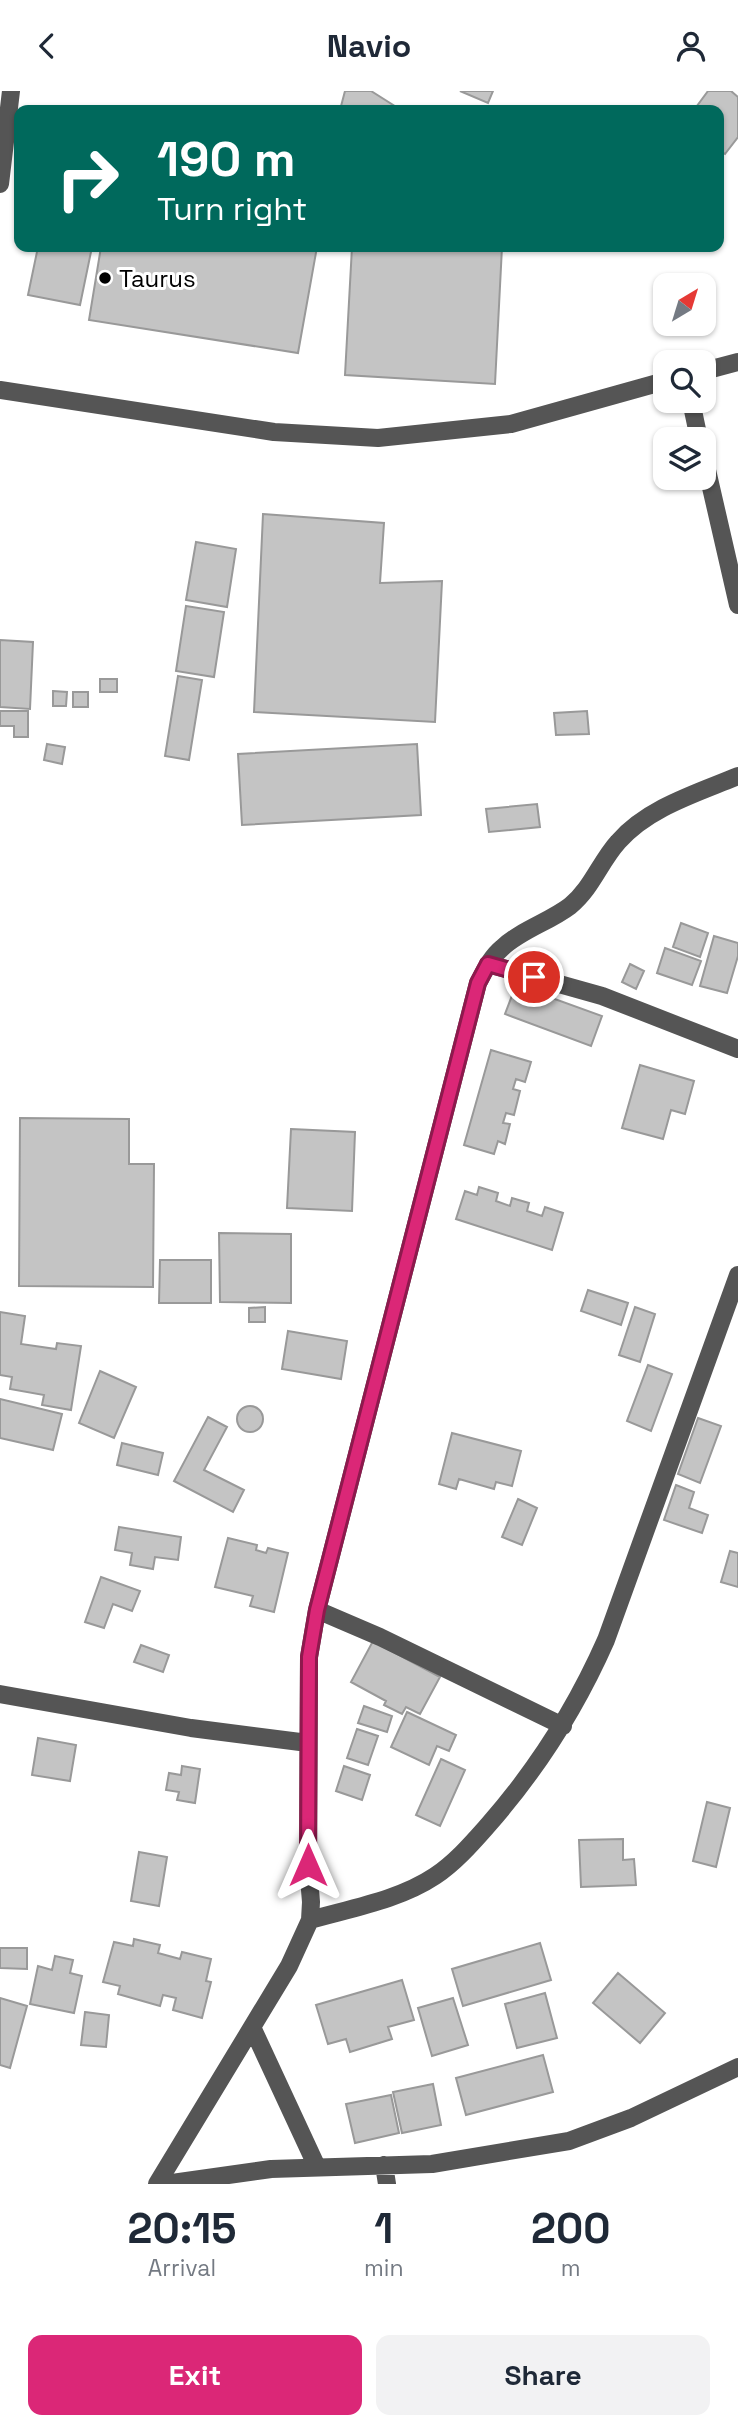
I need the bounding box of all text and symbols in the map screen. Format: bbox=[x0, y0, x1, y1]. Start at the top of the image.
text: Navio bbox=[327, 26, 411, 66]
icon: back bbox=[28, 27, 66, 65]
icon: person bbox=[672, 27, 710, 65]
text: 190 m bbox=[157, 128, 295, 190]
icon: right bbox=[42, 133, 133, 224]
text: Turn right bbox=[157, 189, 307, 229]
place label: Taurus bbox=[119, 263, 196, 294]
marker: Taurus bbox=[97, 270, 113, 286]
north arrow bbox=[653, 273, 716, 336]
map controls bbox=[653, 273, 716, 490]
button: search bbox=[653, 350, 716, 413]
button: layers bbox=[653, 427, 716, 490]
pin bbox=[504, 947, 564, 1007]
icon: arrive bbox=[515, 958, 553, 996]
position arrow bbox=[271, 1828, 345, 1902]
text: 20:15 bbox=[128, 2202, 236, 2255]
text: 1 bbox=[374, 2202, 393, 2255]
text: 200 bbox=[531, 2202, 610, 2255]
text: Arrival bbox=[148, 2253, 216, 2283]
text: min bbox=[364, 2253, 403, 2283]
text: m bbox=[561, 2253, 581, 2283]
button: Exit bbox=[28, 2335, 362, 2415]
button: Share bbox=[376, 2335, 710, 2415]

